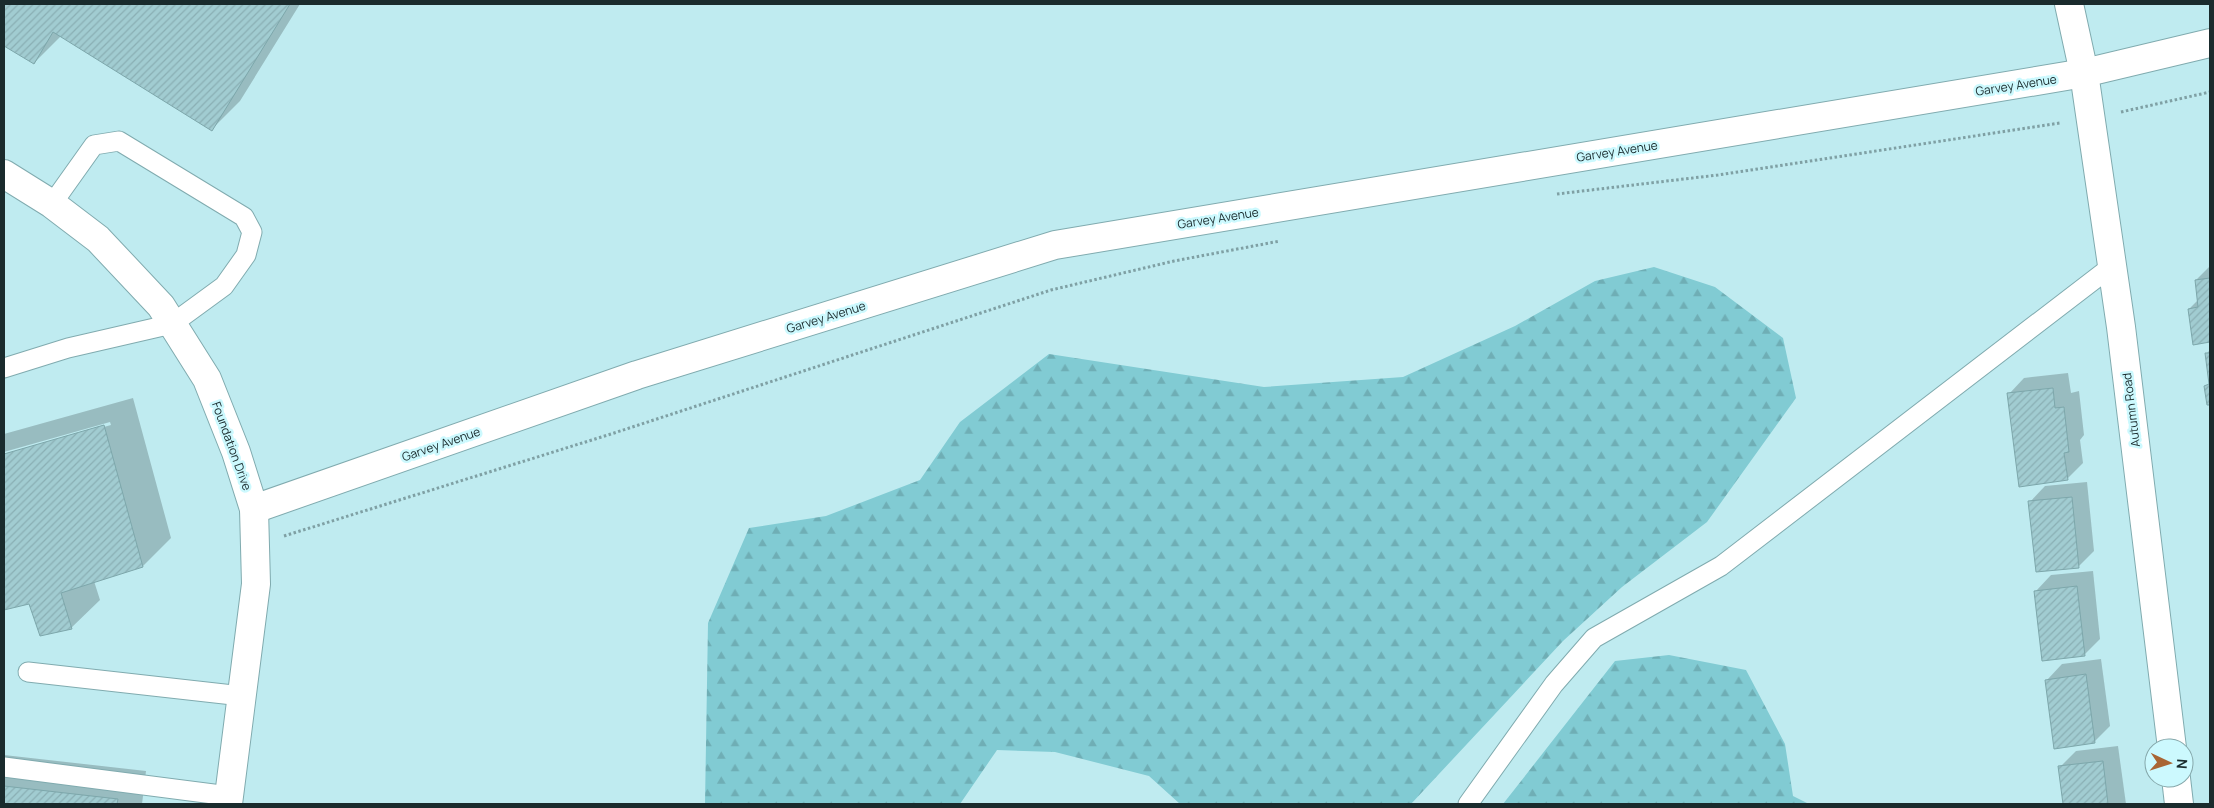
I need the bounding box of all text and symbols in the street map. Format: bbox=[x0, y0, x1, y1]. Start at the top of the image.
street label: Garvey Avenue bbox=[1974, 70, 2058, 100]
street label: Garvey Avenue bbox=[1575, 136, 1659, 166]
street label: Garvey Avenue bbox=[1176, 203, 1260, 233]
street label: Garvey Avenue bbox=[784, 297, 868, 337]
street label: Autumn Road bbox=[2118, 372, 2144, 448]
street label: Foundation Drive bbox=[208, 399, 256, 493]
street label: Garvey Avenue bbox=[399, 423, 483, 465]
north arrow bbox=[2144, 738, 2194, 788]
text: N bbox=[2173, 758, 2192, 770]

